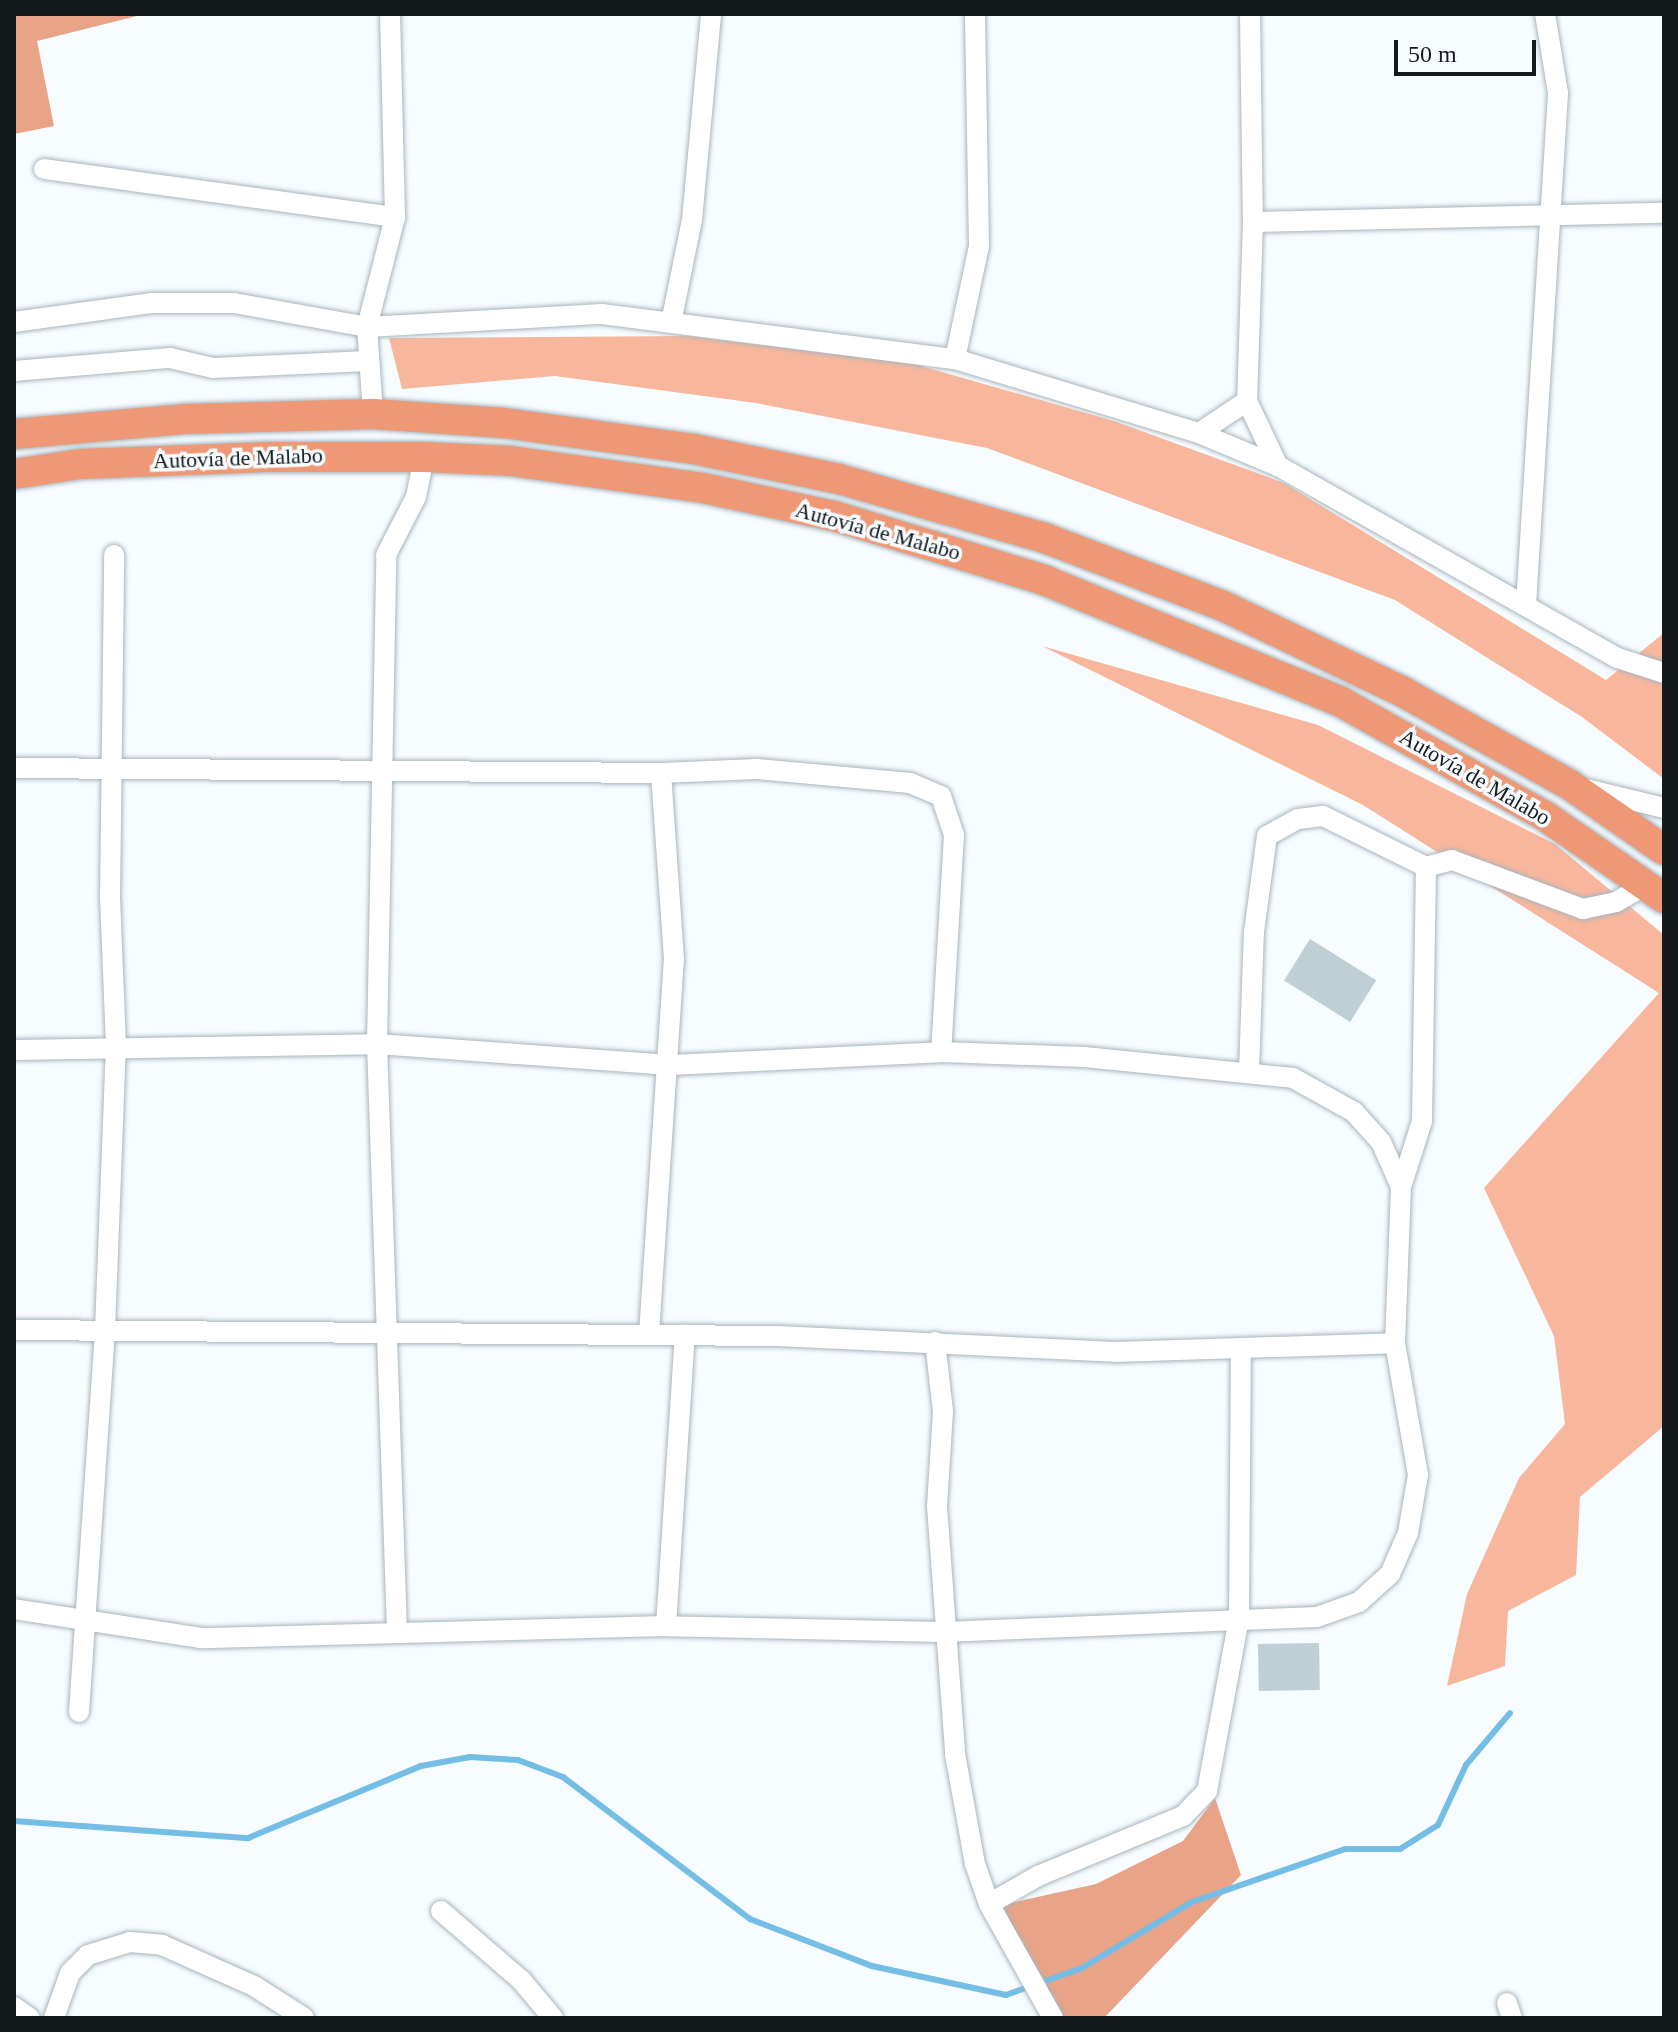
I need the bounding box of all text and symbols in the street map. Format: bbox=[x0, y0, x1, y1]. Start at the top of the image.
scale bar bbox=[1398, 24, 1540, 74]
text: 50 m bbox=[1408, 41, 1457, 67]
street label: Autovía de Malabo bbox=[153, 442, 323, 474]
street label: Autovía de Malabo bbox=[793, 496, 963, 566]
street label: Autovía de Malabo bbox=[1395, 723, 1555, 831]

